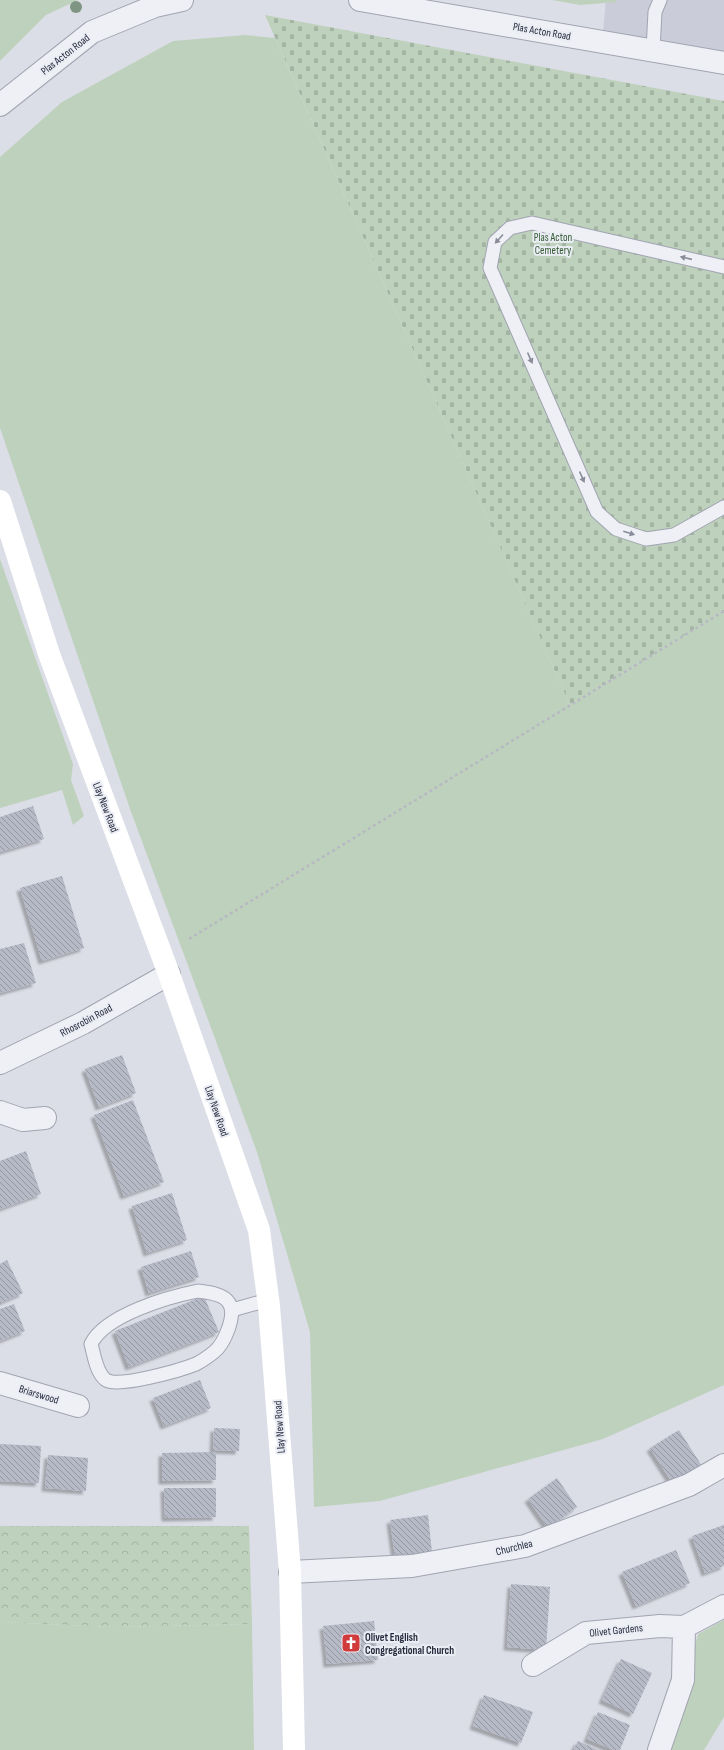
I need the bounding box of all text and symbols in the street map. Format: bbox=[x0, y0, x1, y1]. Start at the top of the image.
street label: Plas Acton Road bbox=[512, 20, 572, 43]
street label: Plas Acton Road bbox=[38, 31, 93, 78]
park label: Plas Acton Cemetery bbox=[534, 231, 572, 257]
one-way arrow bbox=[494, 234, 504, 244]
one-way arrow bbox=[680, 255, 692, 261]
one-way arrow bbox=[527, 353, 533, 365]
one-way arrow bbox=[579, 472, 585, 483]
one-way arrow bbox=[623, 530, 635, 536]
street label: Llay New Road bbox=[90, 780, 121, 834]
street label: Rhosrobin Road bbox=[58, 1001, 115, 1040]
street label: Llay New Road bbox=[202, 1084, 231, 1138]
street label: Briarswood bbox=[17, 1382, 61, 1407]
street label: Llay New Road bbox=[271, 1400, 288, 1454]
street label: Churchlea bbox=[494, 1537, 534, 1558]
street label: Olivet Gardens bbox=[589, 1621, 643, 1640]
place label: Olivet English Congregational Church bbox=[365, 1631, 454, 1657]
church icon: Olivet English Congregational Church bbox=[340, 1632, 362, 1654]

